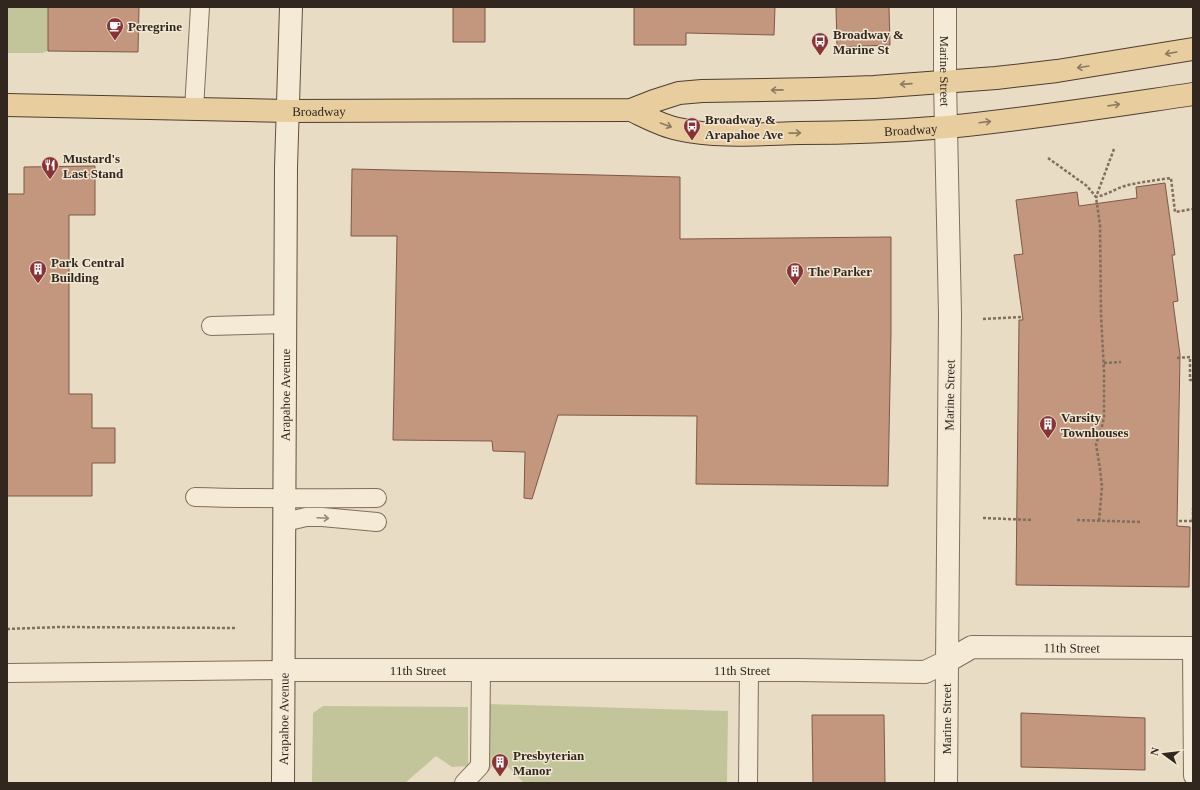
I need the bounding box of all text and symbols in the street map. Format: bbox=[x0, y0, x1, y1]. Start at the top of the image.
cafe icon: Peregrine bbox=[105, 16, 125, 41]
place label: Peregrine bbox=[128, 19, 182, 34]
place label: Broadway & Marine St bbox=[833, 27, 904, 57]
bus stop icon: Broadway & Marine St bbox=[810, 31, 830, 56]
street label: Marine Street bbox=[937, 35, 953, 107]
one-way arrow bbox=[1165, 49, 1178, 57]
one-way arrow bbox=[1077, 63, 1090, 71]
one-way arrow bbox=[900, 81, 913, 88]
one-way arrow bbox=[771, 86, 784, 94]
one-way arrow bbox=[1107, 101, 1120, 109]
street label: Broadway bbox=[292, 104, 346, 119]
place label: Broadway & Arapahoe Ave bbox=[705, 112, 783, 142]
bus stop icon: Broadway & Arapahoe Ave bbox=[682, 116, 702, 141]
one-way arrow bbox=[978, 119, 991, 126]
street label: Broadway bbox=[884, 121, 939, 139]
one-way arrow bbox=[660, 122, 672, 130]
one-way arrow bbox=[788, 129, 801, 137]
place label: Mustard's Last Stand bbox=[63, 151, 124, 181]
restaurant icon: Mustard's Last Stand bbox=[40, 155, 60, 180]
place label: Park Central Building bbox=[51, 255, 125, 285]
building icon: Park Central Building bbox=[28, 259, 48, 284]
building icon: The Parker bbox=[785, 261, 805, 286]
place label: The Parker bbox=[808, 264, 872, 279]
street label: Arapahoe Avenue bbox=[278, 348, 293, 441]
street label: Marine Street bbox=[941, 359, 958, 431]
place label: Varsity Townhouses bbox=[1061, 410, 1128, 440]
building icon: Varsity Townhouses bbox=[1038, 414, 1058, 439]
one-way arrow bbox=[316, 514, 329, 521]
street label: 11th Street bbox=[1044, 640, 1100, 656]
street label: 11th Street bbox=[390, 663, 447, 678]
street label: 11th Street bbox=[714, 663, 771, 678]
street label: Arapahoe Avenue bbox=[276, 672, 292, 765]
street label: Marine Street bbox=[939, 683, 954, 755]
north arrow bbox=[1144, 734, 1184, 774]
text: N bbox=[1148, 746, 1161, 757]
place label: Presbyterian Manor bbox=[513, 748, 585, 778]
building icon: Presbyterian Manor bbox=[490, 752, 510, 777]

